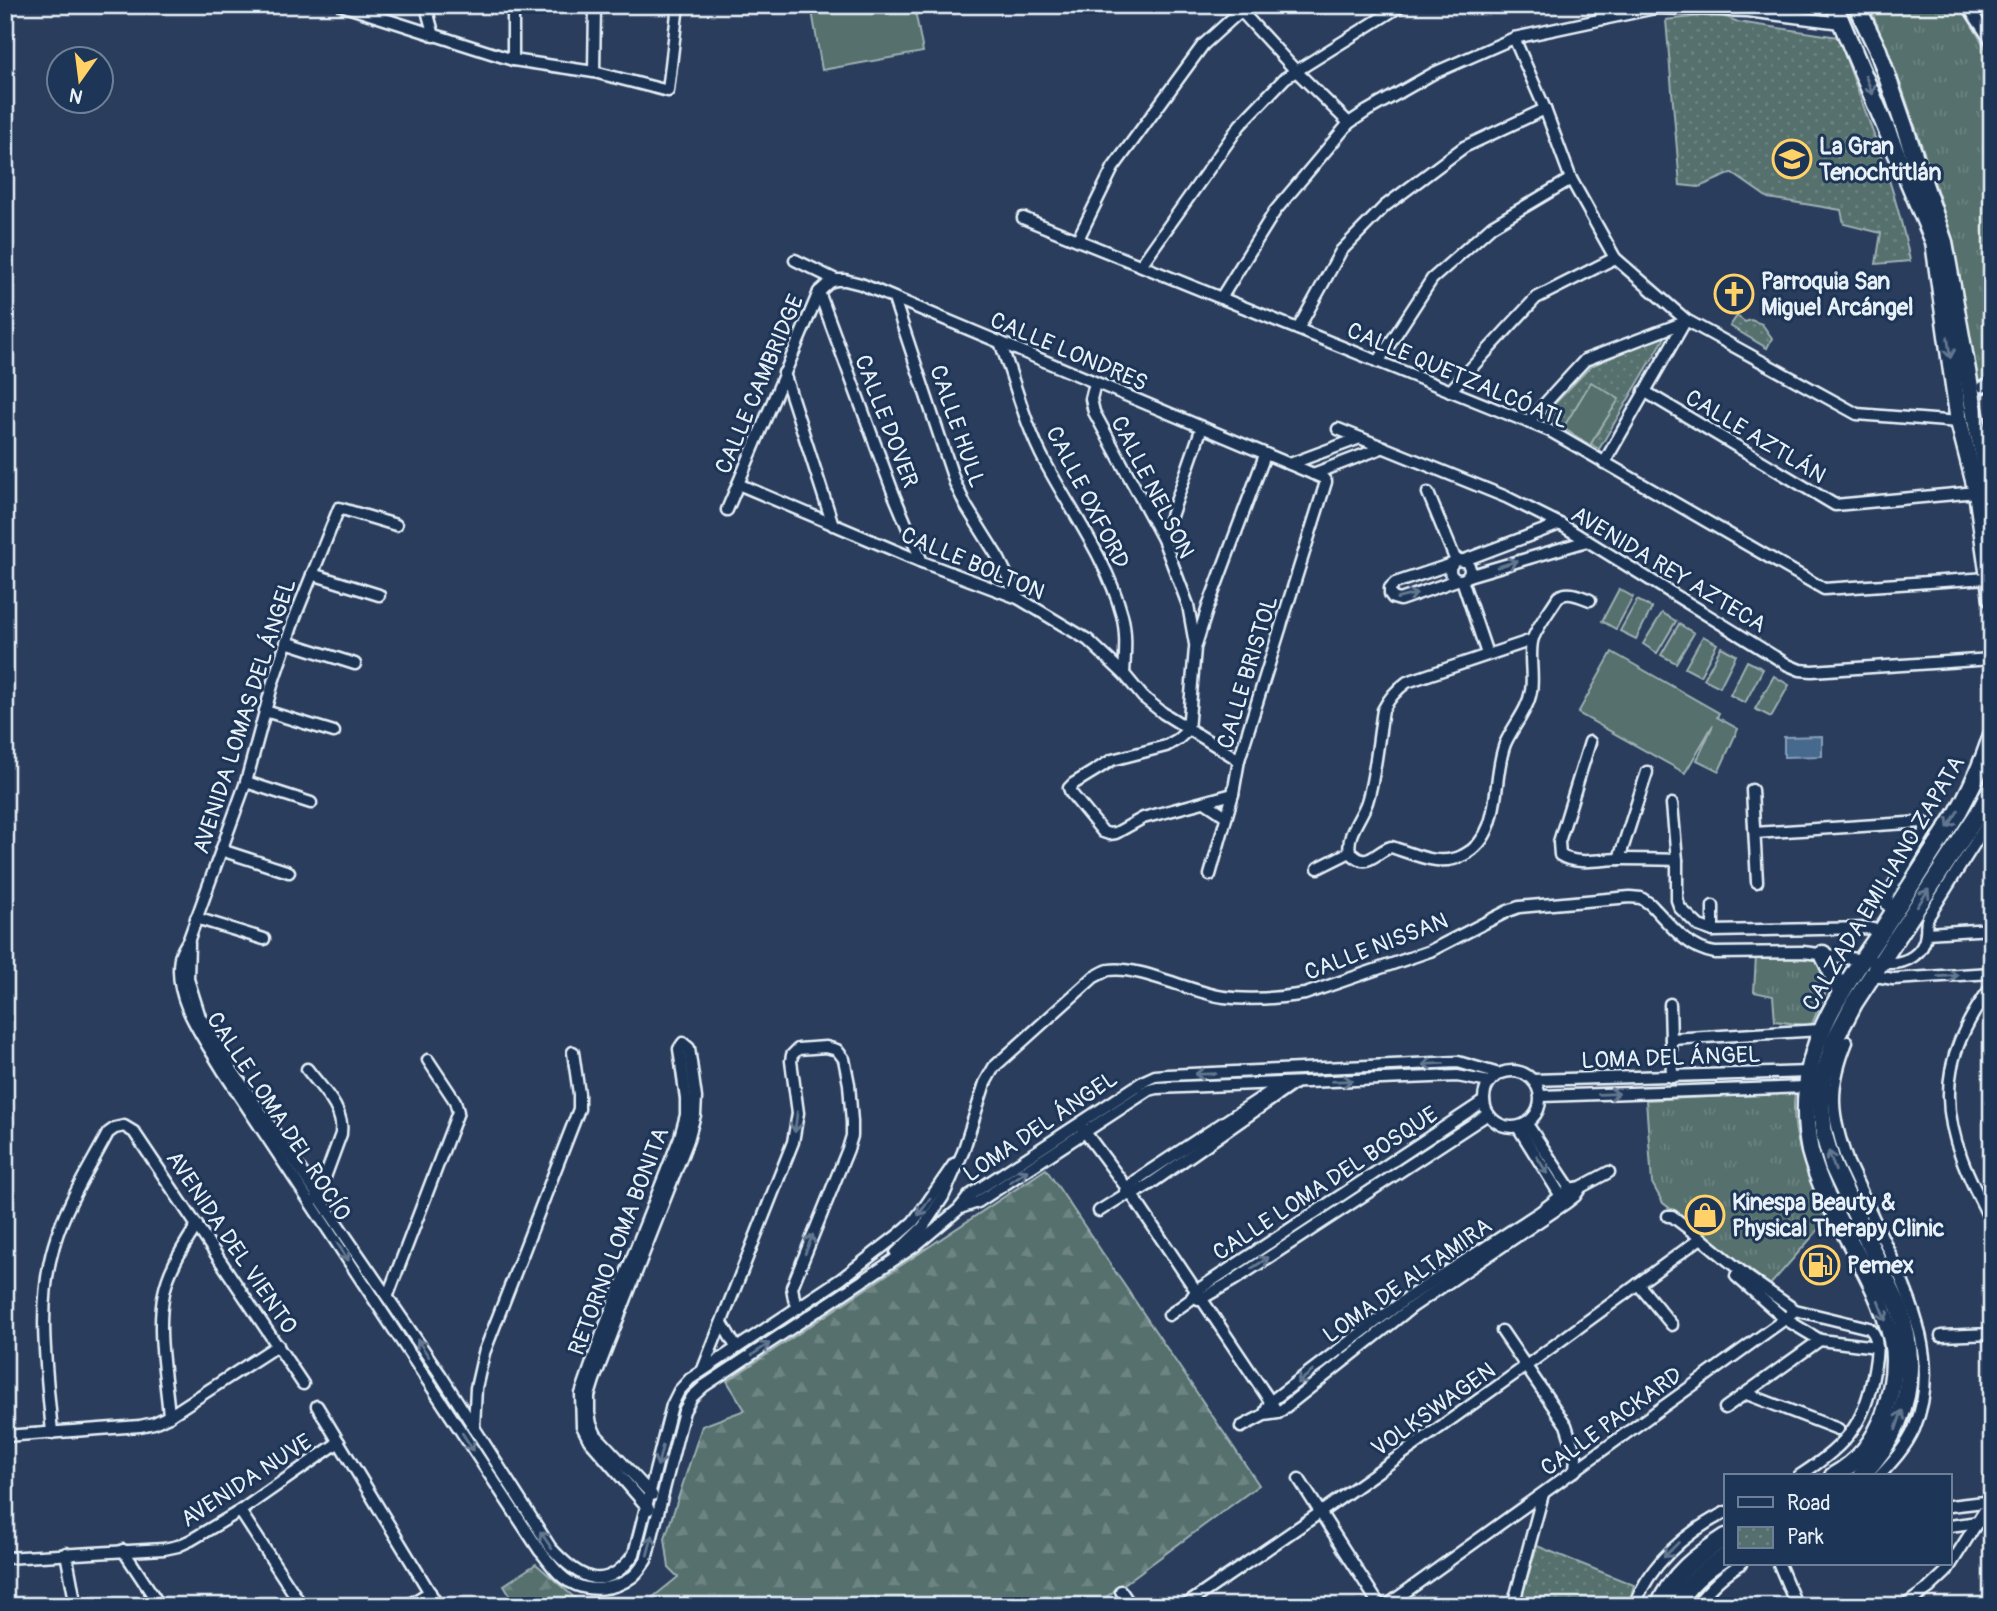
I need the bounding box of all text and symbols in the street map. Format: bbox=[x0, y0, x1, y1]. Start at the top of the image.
north arrow bbox=[46, 46, 116, 116]
one-way arrow bbox=[1863, 74, 1876, 95]
text: N bbox=[67, 82, 85, 109]
place label: La Gran Tenochtitlán bbox=[1818, 132, 1941, 187]
school or university icon: La Gran Tenochtitlán bbox=[1771, 138, 1813, 180]
place label: Parroquia San Miguel Arcángel bbox=[1761, 267, 1914, 322]
church icon: Parroquia San Miguel Arcángel bbox=[1713, 273, 1755, 315]
street label: CALLE CAMBRIDGE bbox=[709, 290, 810, 478]
street label: CALLE LONDRES bbox=[986, 305, 1152, 398]
street label: CALLE QUETZALCÓATL bbox=[1343, 315, 1573, 435]
one-way arrow bbox=[1942, 336, 1955, 358]
street label: CALLE DOVER bbox=[848, 351, 925, 492]
street label: CALLE HULL bbox=[923, 361, 992, 491]
street label: CALLE AZTLÁN bbox=[1680, 383, 1832, 490]
street label: CALLE NELSON bbox=[1104, 411, 1201, 563]
street label: CALLE OXFORD bbox=[1039, 421, 1136, 573]
street label: AVENIDA REY AZTECA bbox=[1566, 500, 1772, 639]
street label: CALLE BOLTON bbox=[896, 520, 1049, 607]
one-way arrow bbox=[1496, 557, 1518, 570]
street label: AVENIDA LOMAS DEL ÁNGEL bbox=[186, 575, 303, 857]
one-way arrow bbox=[1395, 589, 1417, 602]
street label: CALLE BRISTOL bbox=[1210, 592, 1285, 752]
street label: CALZADA EMILIANO ZAPATA bbox=[1796, 750, 1971, 1016]
one-way arrow bbox=[1946, 809, 1961, 828]
one-way arrow bbox=[1916, 889, 1931, 908]
street label: CALLE NISSAN bbox=[1300, 906, 1452, 987]
one-way arrow bbox=[1936, 969, 1959, 982]
street label: CALLE LOMA DEL ROCÍO bbox=[200, 1006, 357, 1226]
street label: LOMA DEL ÁNGEL bbox=[1581, 1040, 1761, 1075]
one-way arrow bbox=[1421, 1057, 1444, 1070]
street label: LOMA DEL ÁNGEL bbox=[958, 1064, 1123, 1189]
one-way arrow bbox=[1194, 1067, 1217, 1080]
one-way arrow bbox=[1331, 1074, 1354, 1087]
one-way arrow bbox=[1597, 1088, 1620, 1101]
street label: CALLE LOMA DEL BOSQUE bbox=[1207, 1100, 1443, 1267]
one-way arrow bbox=[790, 1111, 803, 1133]
street label: RETORNO LOMA BONITA bbox=[562, 1123, 675, 1359]
street label: AVENIDA DEL VIENTO bbox=[160, 1145, 304, 1339]
one-way arrow bbox=[1825, 1151, 1837, 1173]
one-way arrow bbox=[1535, 1155, 1549, 1175]
one-way arrow bbox=[1008, 1168, 1028, 1182]
place label: Kinespa Beauty & Physical Therapy Clinic bbox=[1732, 1188, 1945, 1243]
shop icon: Kinespa Beauty & Physical Therapy Clinic bbox=[1684, 1194, 1726, 1236]
one-way arrow bbox=[916, 1197, 931, 1216]
street label: LOMA DE ALTAMIRA bbox=[1317, 1211, 1497, 1350]
one-way arrow bbox=[804, 1234, 817, 1256]
one-way arrow bbox=[337, 1241, 351, 1261]
fuel station icon: Pemex bbox=[1799, 1244, 1841, 1286]
place label: Pemex bbox=[1847, 1251, 1914, 1280]
one-way arrow bbox=[1249, 1256, 1269, 1270]
one-way arrow bbox=[1877, 1300, 1889, 1321]
one-way arrow bbox=[416, 1339, 431, 1358]
one-way arrow bbox=[751, 1341, 770, 1356]
street label: VOLKSWAGEN bbox=[1366, 1356, 1501, 1463]
street label: CALLE PACKARD bbox=[1535, 1360, 1688, 1482]
one-way arrow bbox=[1297, 1369, 1315, 1384]
one-way arrow bbox=[1894, 1410, 1906, 1432]
street label: AVENIDA NUVE bbox=[175, 1427, 317, 1534]
one-way arrow bbox=[462, 1431, 476, 1451]
one-way arrow bbox=[652, 1444, 666, 1467]
legend bbox=[1724, 1474, 1952, 1566]
text: Road bbox=[1787, 1490, 1831, 1517]
text: Park bbox=[1787, 1524, 1824, 1551]
one-way arrow bbox=[539, 1531, 553, 1550]
one-way arrow bbox=[644, 1534, 657, 1557]
one-way arrow bbox=[1662, 1541, 1679, 1558]

